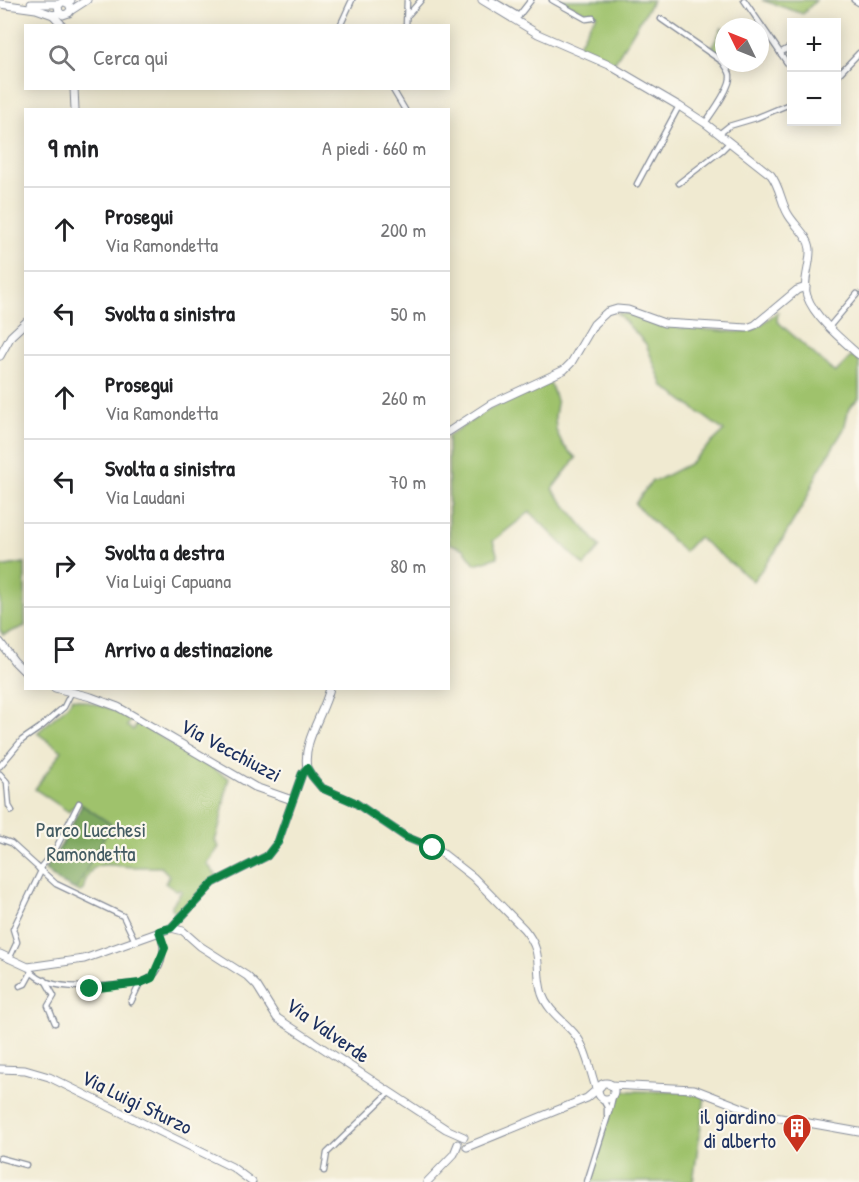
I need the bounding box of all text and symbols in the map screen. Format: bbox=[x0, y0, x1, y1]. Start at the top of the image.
north arrow bbox=[715, 18, 769, 72]
map controls bbox=[787, 18, 841, 126]
button: + bbox=[787, 18, 841, 72]
search box bbox=[24, 24, 450, 90]
icon: search bbox=[45, 41, 78, 74]
text: Cerca qui bbox=[93, 42, 168, 72]
button: − bbox=[787, 72, 841, 126]
text: 9 min bbox=[48, 130, 99, 165]
text: A piedi · 660 m bbox=[322, 134, 426, 161]
text: Prosegui bbox=[105, 201, 174, 231]
icon: ahead bbox=[48, 213, 81, 246]
text: 200 m bbox=[381, 216, 426, 243]
text: Via Ramondetta bbox=[105, 231, 218, 258]
icon: left bbox=[48, 297, 81, 330]
text: Svolta a sinistra bbox=[105, 298, 235, 328]
text: 50 m bbox=[390, 300, 426, 327]
text: Prosegui bbox=[105, 369, 174, 399]
icon: ahead bbox=[48, 381, 81, 414]
text: 260 m bbox=[382, 384, 426, 411]
text: Via Ramondetta bbox=[105, 399, 218, 426]
text: Svolta a sinistra bbox=[105, 453, 235, 483]
icon: left bbox=[48, 465, 81, 498]
text: 70 m bbox=[389, 468, 426, 495]
text: Via Laudani bbox=[105, 483, 186, 510]
text: Svolta a destra bbox=[105, 537, 224, 567]
icon: right bbox=[48, 549, 81, 582]
text: 80 m bbox=[390, 552, 426, 579]
text: Via Luigi Capuana bbox=[105, 567, 231, 594]
icon: arrive bbox=[48, 633, 81, 666]
text: Arrivo a destinazione bbox=[105, 634, 273, 664]
street label: Via Vecchiuzzi bbox=[175, 711, 287, 789]
park label: Parco Lucchesi Ramondetta bbox=[36, 815, 146, 868]
route start bbox=[419, 834, 445, 860]
route end bbox=[76, 975, 102, 1001]
street label: Via Valverde bbox=[280, 990, 376, 1070]
street label: Via Luigi Sturzo bbox=[77, 1063, 197, 1141]
place label: il giardino di alberto bbox=[700, 1102, 776, 1155]
building icon: il giardino di alberto bbox=[781, 1112, 813, 1154]

